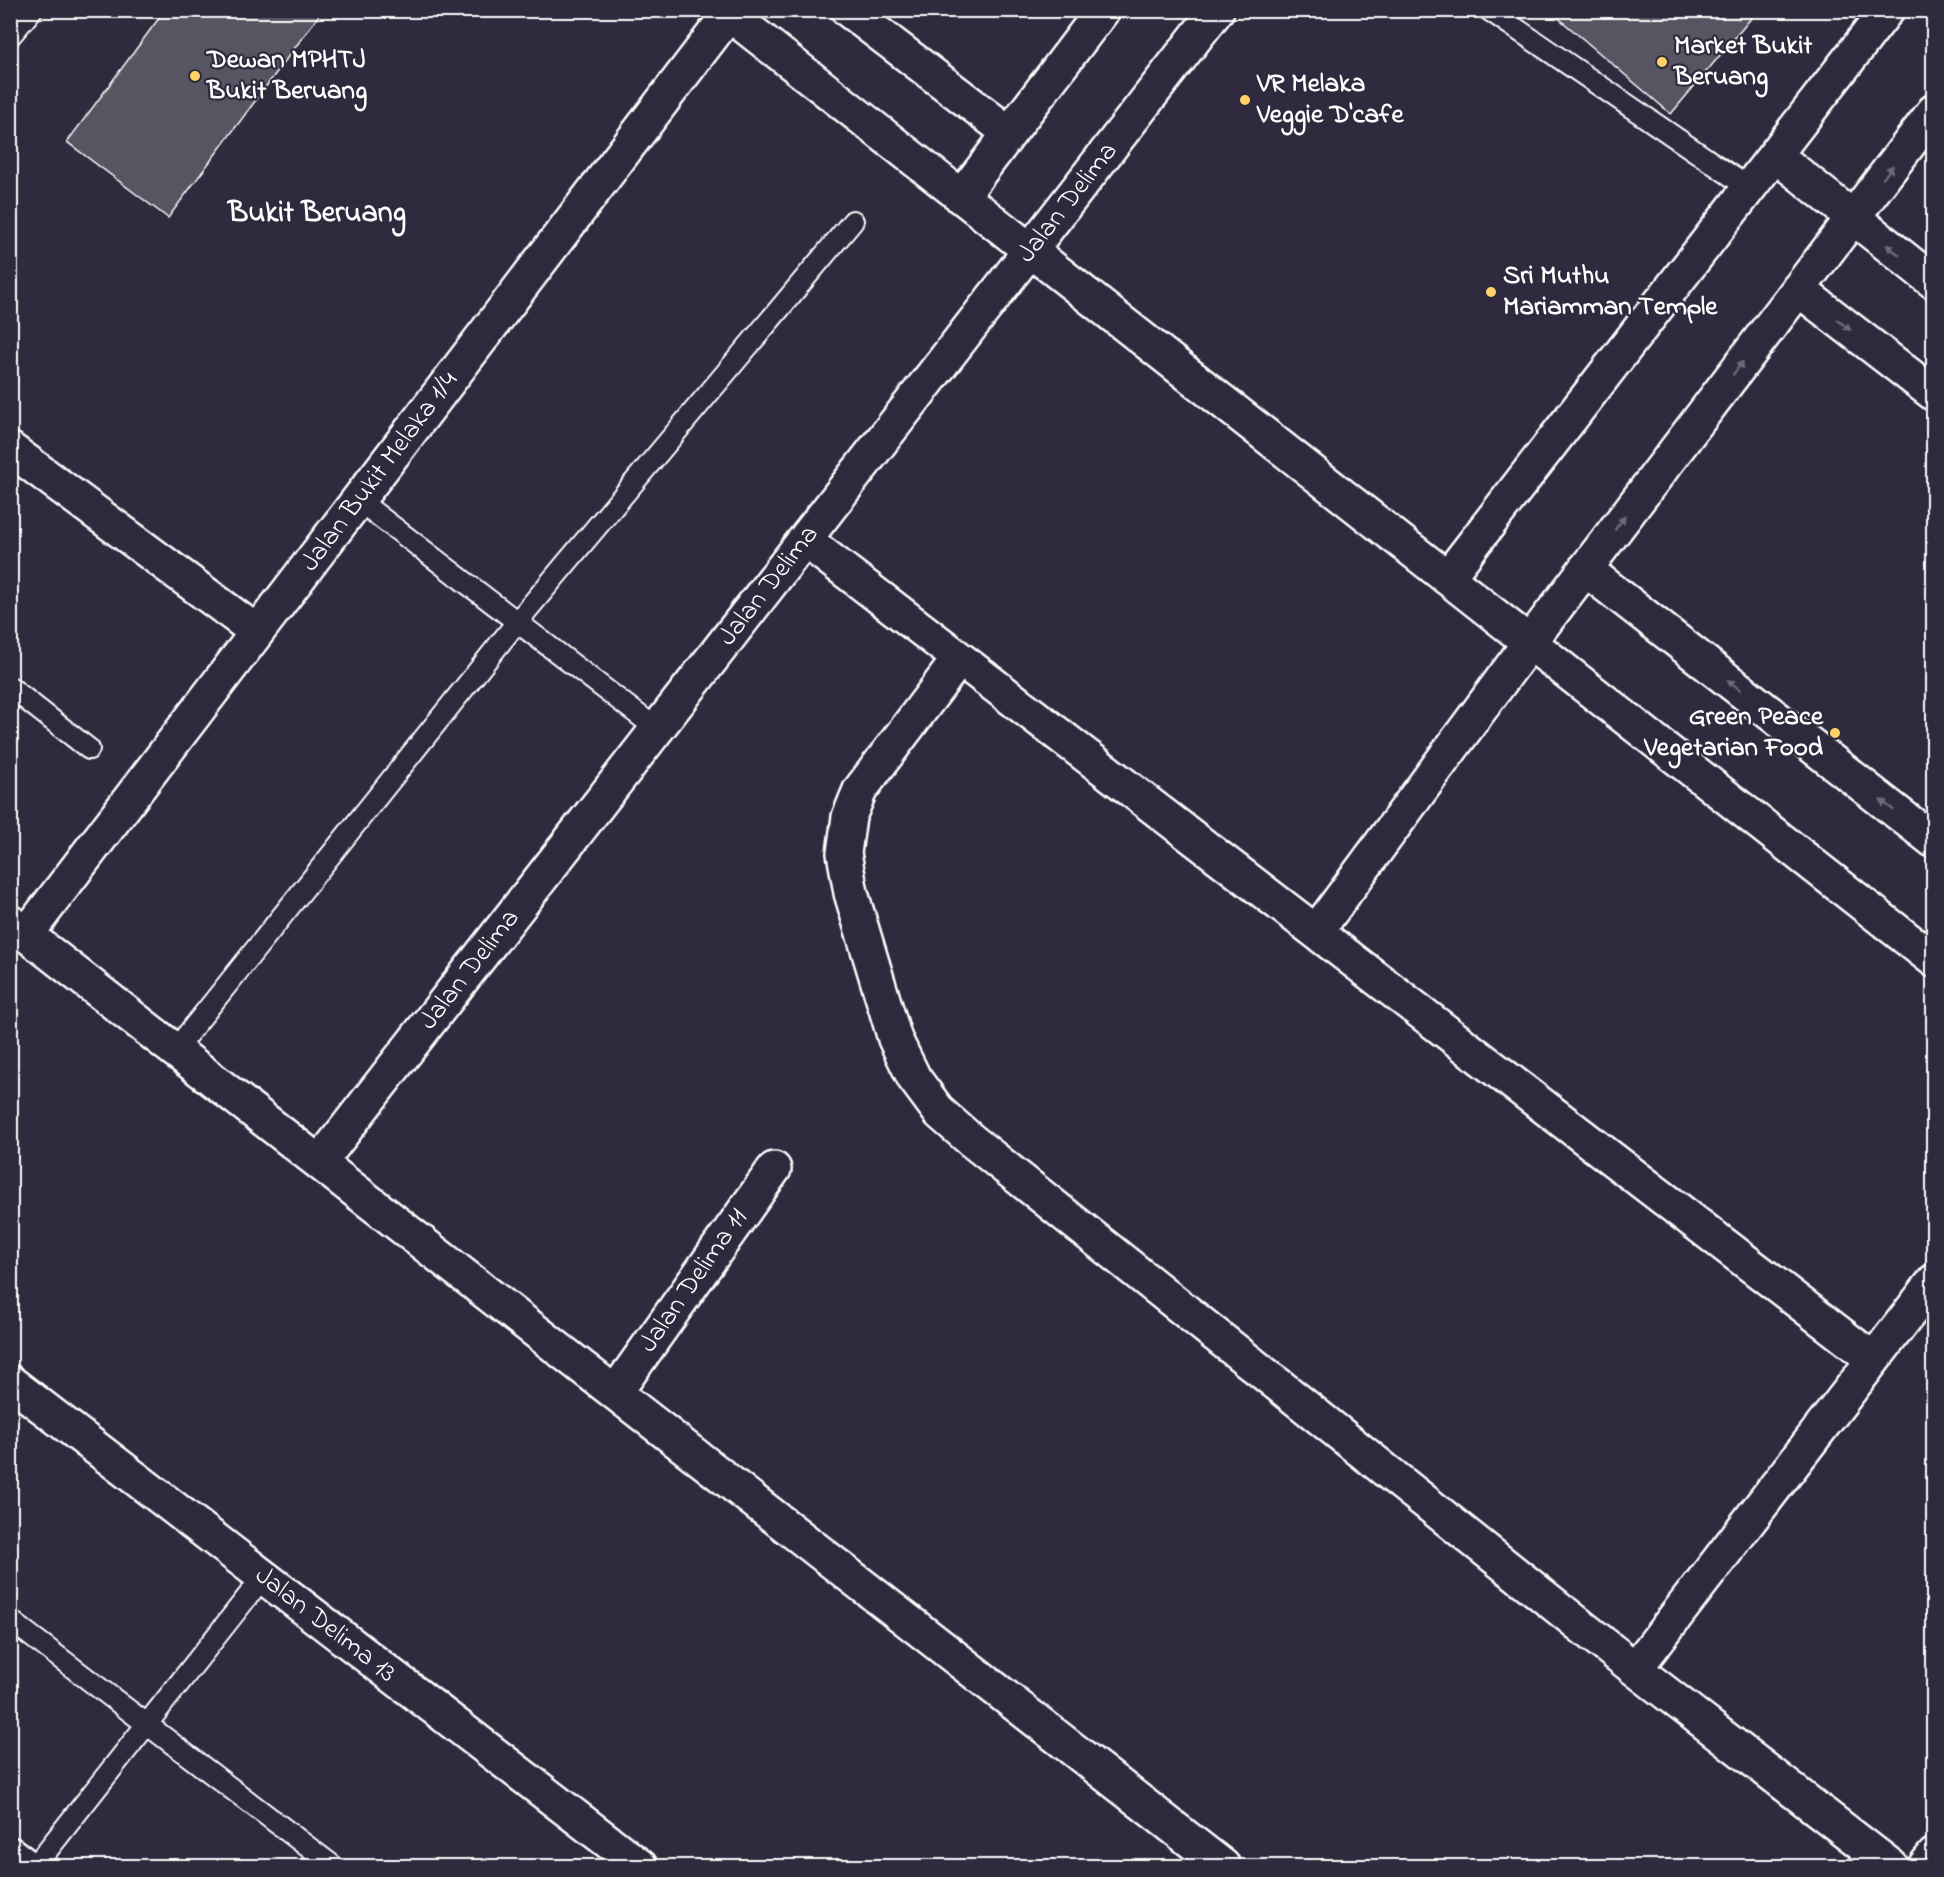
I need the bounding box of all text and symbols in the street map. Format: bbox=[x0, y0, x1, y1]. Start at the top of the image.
place label: Market Bukit Beruang bbox=[1672, 27, 1813, 98]
place label: Dewan MPHTJ Bukit Beruang bbox=[205, 41, 367, 112]
marker: Market Bukit Beruang bbox=[1655, 55, 1669, 69]
place label: VR Melaka Veggie D'cafe bbox=[1256, 65, 1405, 136]
marker: Dewan MPHTJ Bukit Beruang bbox=[188, 69, 202, 83]
marker: VR Melaka Veggie D'cafe bbox=[1238, 93, 1252, 107]
street label: Jalan Delima bbox=[1008, 134, 1128, 272]
one-way arrow bbox=[1881, 164, 1893, 179]
district label: Bukit Beruang bbox=[226, 192, 406, 237]
one-way arrow bbox=[1885, 243, 1901, 256]
place label: Sri Muthu Mariamman Temple bbox=[1503, 257, 1718, 327]
marker: Sri Muthu Mariamman Temple bbox=[1484, 285, 1498, 299]
one-way arrow bbox=[1837, 318, 1852, 330]
one-way arrow bbox=[1732, 360, 1744, 375]
street label: Jalan Bukit Melaka 1/4 bbox=[292, 364, 468, 580]
one-way arrow bbox=[1614, 515, 1626, 530]
street label: Jalan Delima bbox=[709, 517, 829, 655]
one-way arrow bbox=[1726, 680, 1741, 692]
place label: Green Peace Vegetarian Food bbox=[1643, 698, 1824, 769]
marker: Green Peace Vegetarian Food bbox=[1828, 726, 1842, 740]
one-way arrow bbox=[1880, 800, 1895, 812]
street label: Jalan Delima bbox=[410, 901, 530, 1039]
street label: Jalan Delima 11 bbox=[630, 1201, 758, 1361]
street label: Jalan Delima 13 bbox=[246, 1557, 404, 1693]

